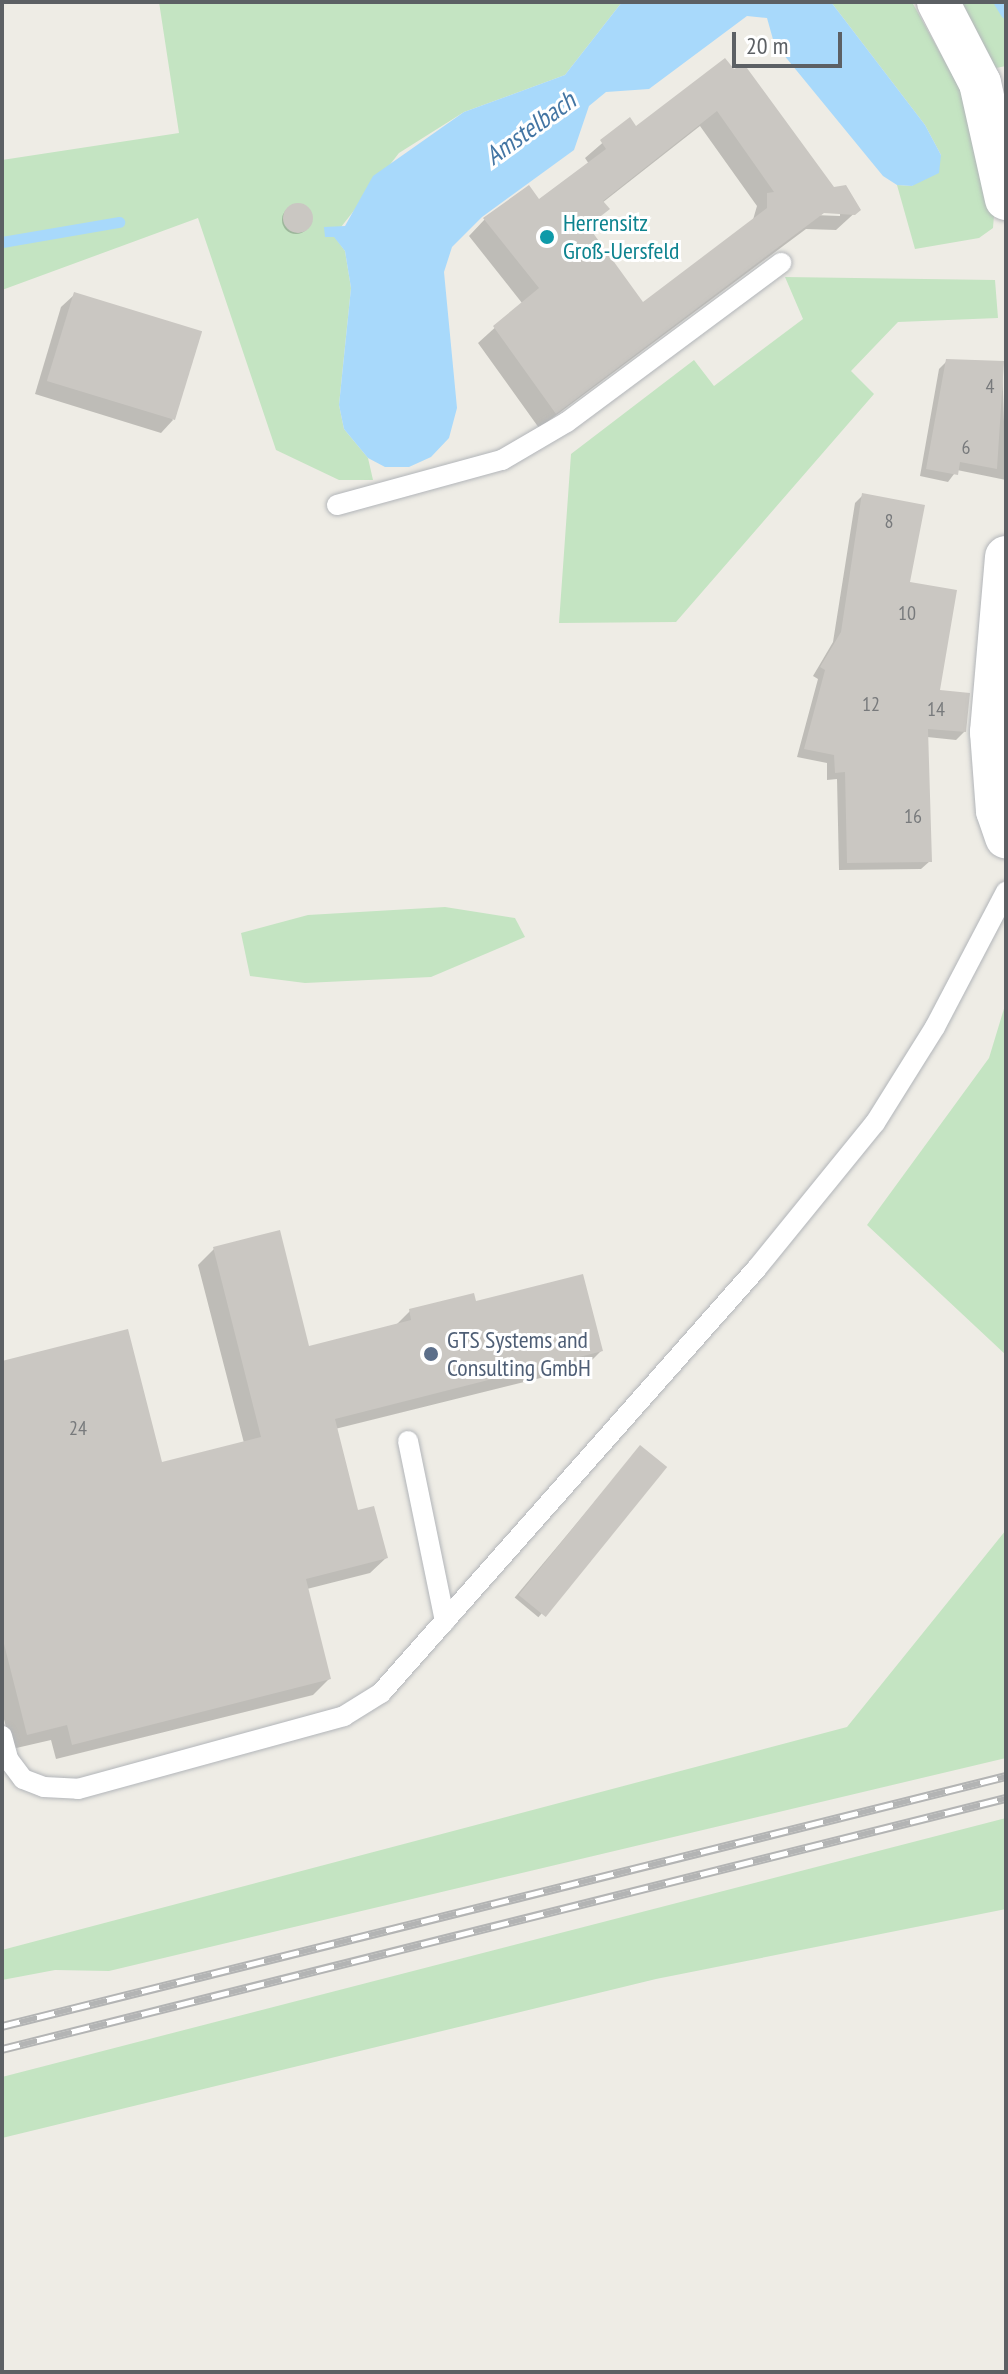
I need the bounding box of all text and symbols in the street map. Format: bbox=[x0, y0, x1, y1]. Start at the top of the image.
scale bar bbox=[736, 16, 846, 66]
text: 20 m bbox=[746, 30, 788, 61]
water label: Amstelbach bbox=[479, 85, 581, 171]
place label: Herrensitz Groß-Uersfeld bbox=[563, 209, 679, 265]
marker: Herrensitz Groß-Uersfeld bbox=[538, 228, 556, 246]
house number: 4 bbox=[986, 374, 994, 398]
house number: 6 bbox=[962, 435, 970, 459]
house number: 8 bbox=[885, 509, 893, 533]
house number: 10 bbox=[898, 601, 916, 625]
house number: 12 bbox=[862, 692, 880, 716]
house number: 14 bbox=[927, 697, 945, 721]
house number: 16 bbox=[904, 804, 922, 828]
place label: GTS Systems and Consulting GmbH bbox=[447, 1326, 591, 1382]
marker: GTS Systems and Consulting GmbH bbox=[422, 1345, 440, 1363]
house number: 24 bbox=[69, 1416, 87, 1440]

